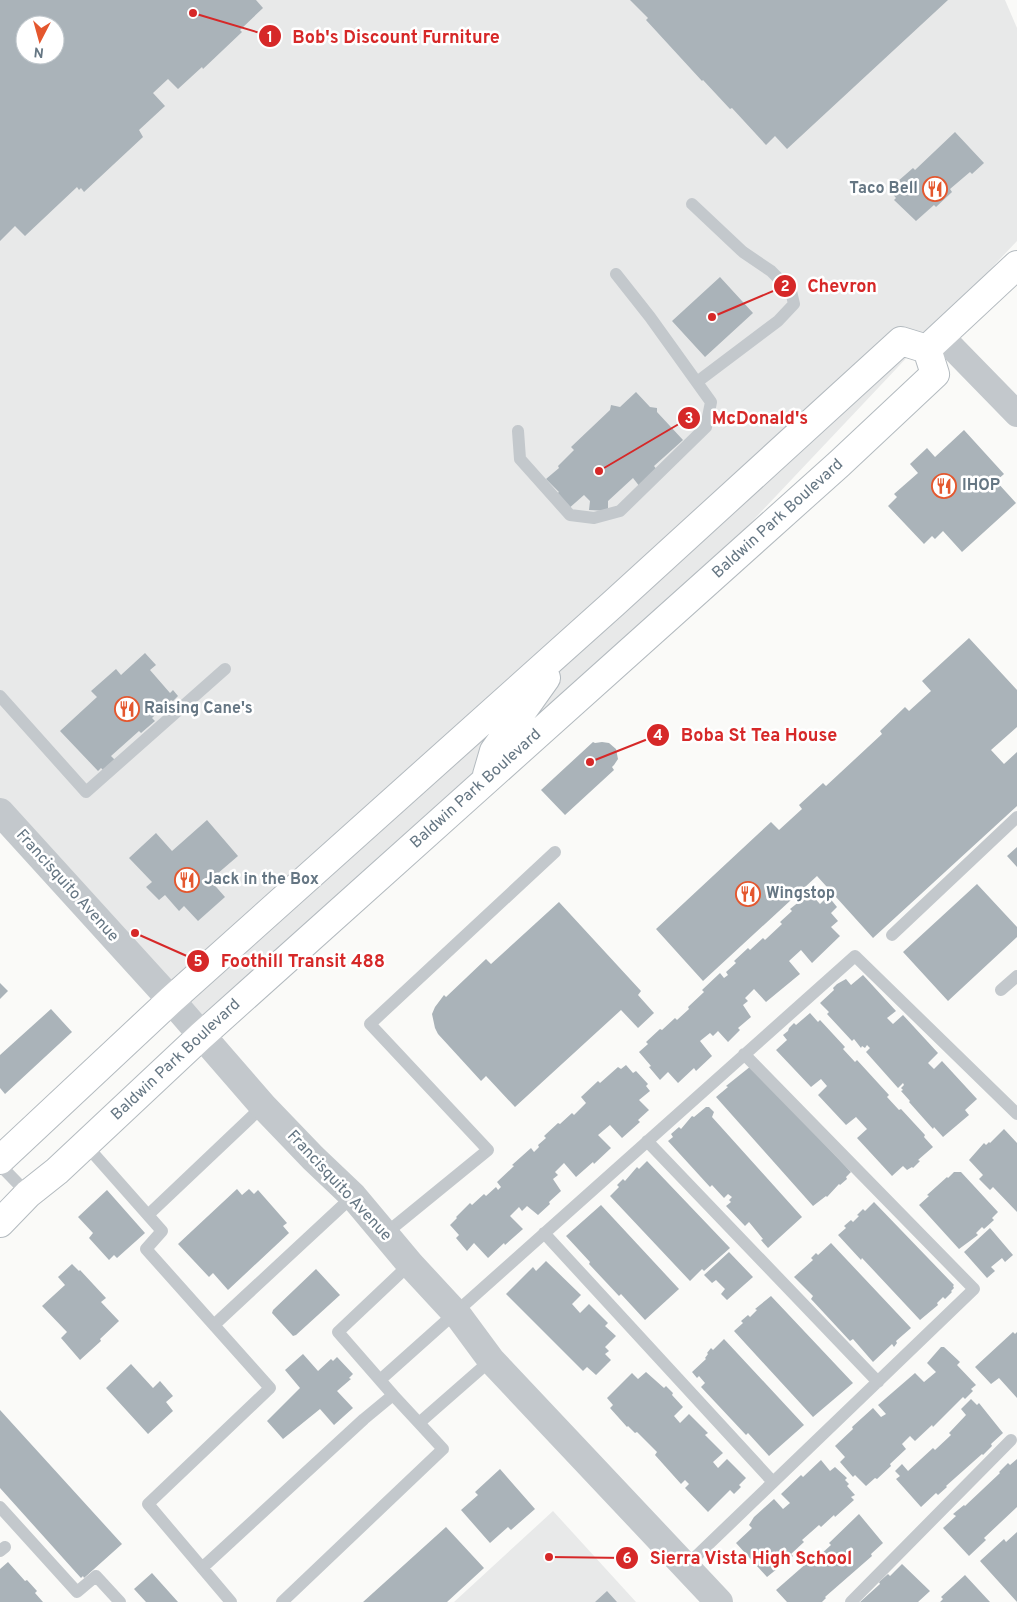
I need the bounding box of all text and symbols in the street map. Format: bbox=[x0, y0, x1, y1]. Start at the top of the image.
north arrow bbox=[15, 15, 65, 65]
callout: Bob's Discount Furniture bbox=[258, 20, 510, 53]
text: Bob's Discount Furniture bbox=[292, 27, 500, 50]
text: 1 bbox=[267, 29, 273, 48]
text: N bbox=[33, 42, 45, 60]
restaurant icon: Taco Bell bbox=[922, 176, 948, 202]
place label: Taco Bell bbox=[849, 179, 918, 199]
callout: Chevron bbox=[773, 269, 887, 302]
text: Chevron bbox=[807, 276, 877, 299]
text: 2 bbox=[780, 278, 790, 297]
callout: McDonald's bbox=[676, 401, 818, 434]
text: McDonald's bbox=[712, 408, 808, 431]
text: 3 bbox=[685, 410, 694, 429]
street label: Baldwin Park Boulevard bbox=[708, 455, 848, 583]
restaurant icon: IHOP bbox=[931, 473, 957, 499]
place label: IHOP bbox=[962, 476, 1000, 496]
restaurant icon: Raising Cane's bbox=[114, 696, 140, 722]
place label: Raising Cane's bbox=[144, 699, 253, 719]
callout: Boba St Tea House bbox=[645, 719, 847, 752]
street label: Baldwin Park Boulevard bbox=[406, 725, 546, 853]
text: Boba St Tea House bbox=[681, 725, 837, 748]
text: 4 bbox=[653, 727, 663, 746]
street label: Francisquito Avenue bbox=[11, 826, 123, 946]
restaurant icon: Jack in the Box bbox=[174, 867, 200, 893]
place label: Jack in the Box bbox=[204, 870, 319, 890]
restaurant icon: Wingstop bbox=[735, 881, 761, 907]
place label: Wingstop bbox=[766, 884, 835, 904]
callout: Foothill Transit 488 bbox=[186, 944, 395, 977]
text: Foothill Transit 488 bbox=[221, 951, 385, 974]
text: 5 bbox=[193, 953, 203, 972]
street label: Baldwin Park Boulevard bbox=[107, 995, 245, 1125]
street label: Francisquito Avenue bbox=[282, 1126, 396, 1246]
callout: Sierra Vista High School bbox=[615, 1542, 863, 1575]
text: Sierra Vista High School bbox=[650, 1548, 852, 1571]
text: 6 bbox=[622, 1550, 632, 1569]

